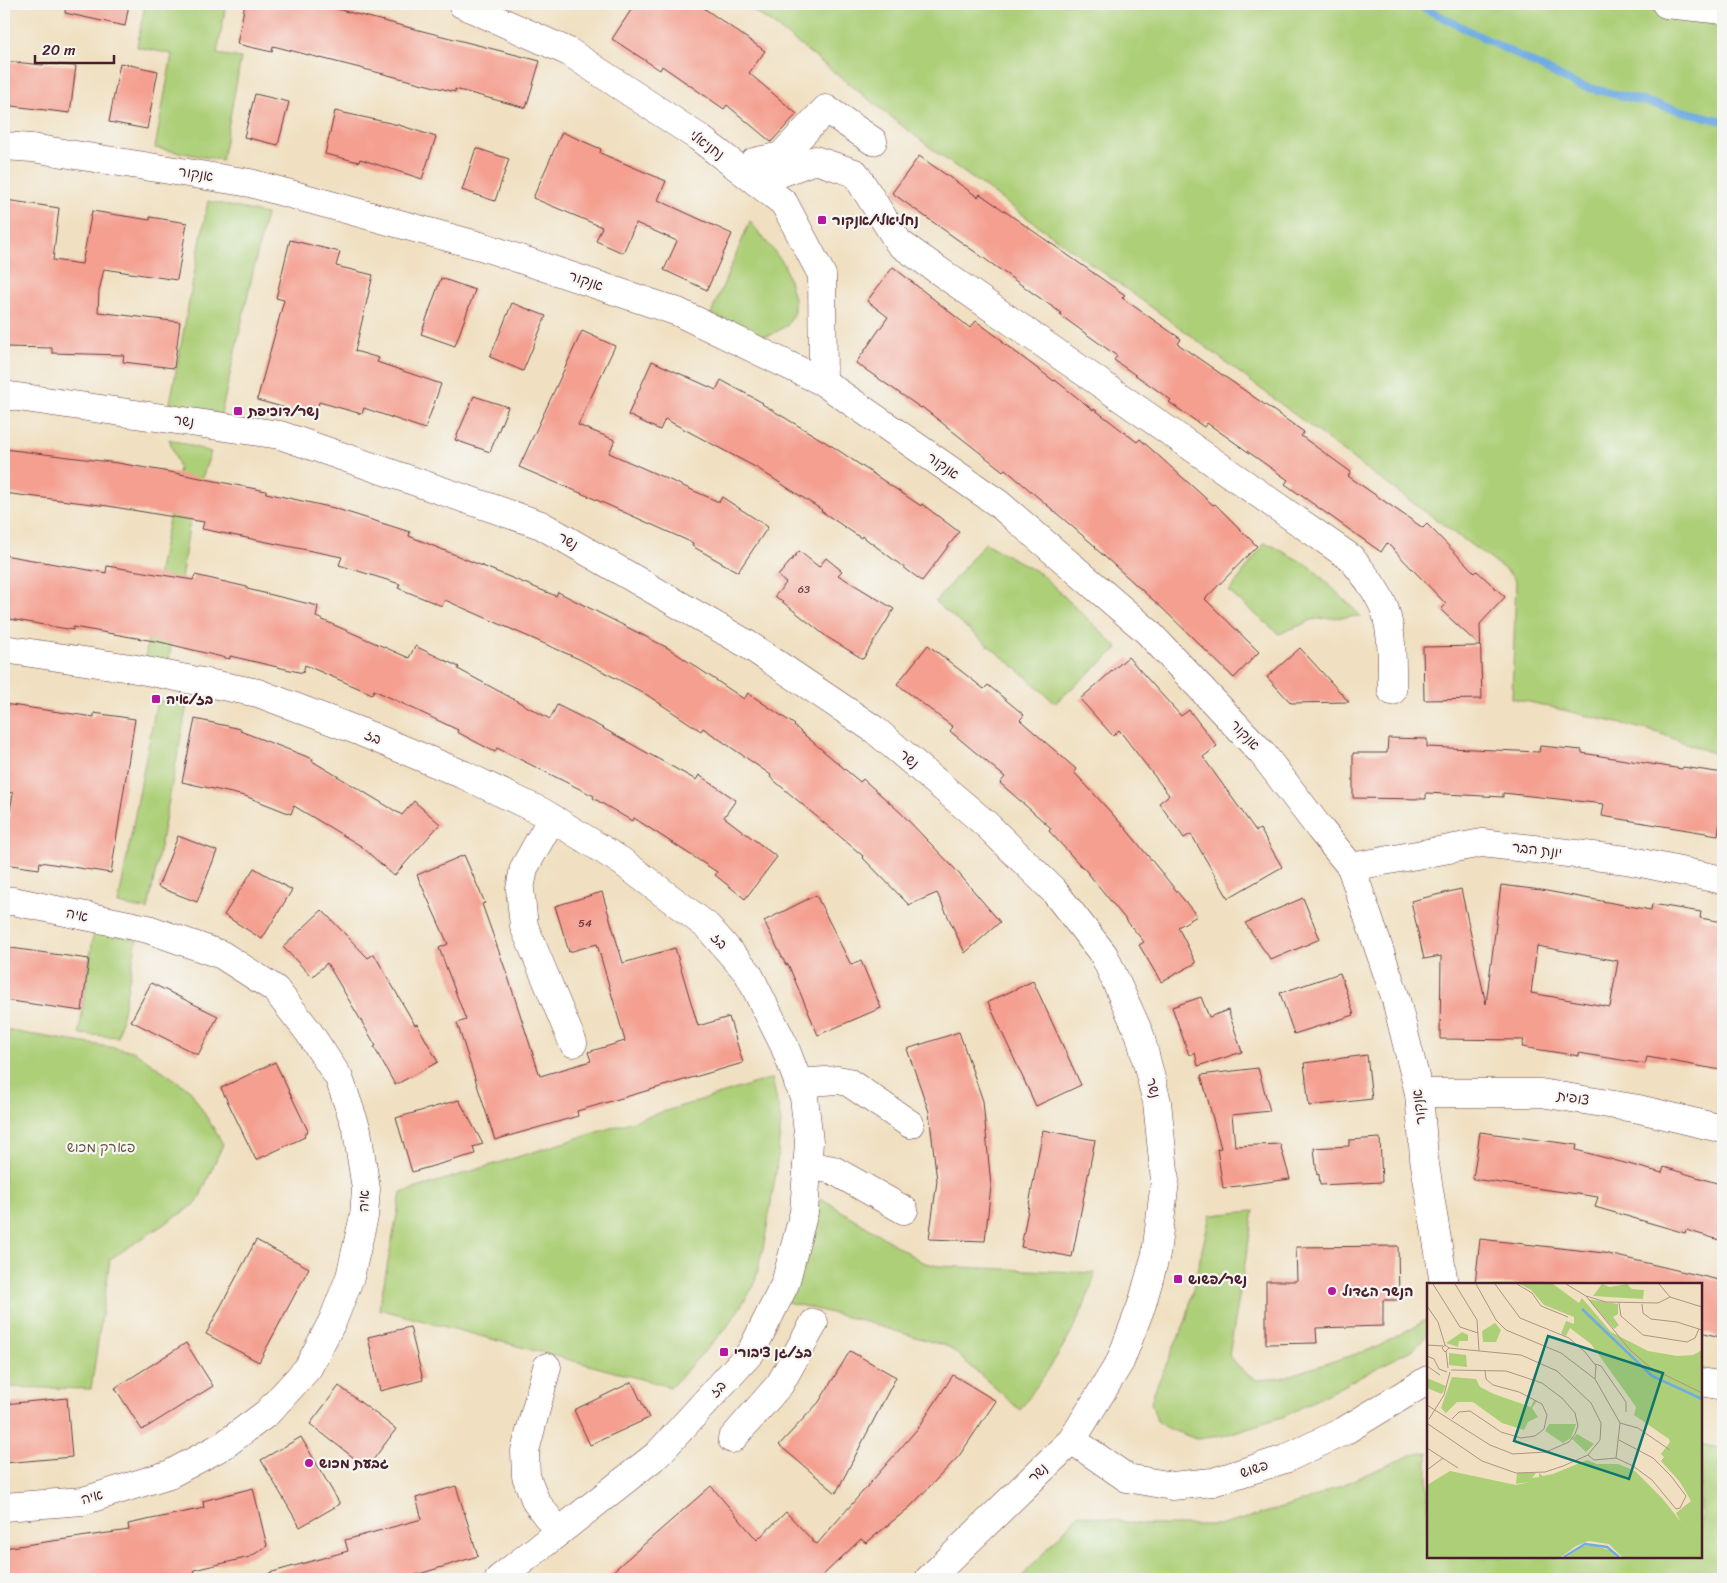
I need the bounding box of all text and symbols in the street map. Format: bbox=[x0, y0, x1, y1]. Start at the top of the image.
scale bar bbox=[35, 32, 114, 64]
text: 20 m bbox=[42, 37, 76, 63]
street label: נחניאלי bbox=[684, 124, 730, 166]
street label: אנקור bbox=[177, 159, 215, 189]
place label: נחליאלי/אנקור bbox=[832, 208, 919, 233]
marker: נחליאלי/אנקור bbox=[816, 214, 828, 226]
street label: אנקור bbox=[565, 263, 607, 299]
place label: נשר/דוכיפת bbox=[247, 399, 319, 424]
marker: נשר/דוכיפת bbox=[232, 405, 244, 417]
street label: נשר bbox=[172, 407, 196, 435]
street label: אנקור bbox=[921, 446, 965, 486]
street label: נשר bbox=[553, 525, 583, 557]
house number: 63 bbox=[798, 580, 810, 599]
place label: בז/איה bbox=[166, 687, 213, 712]
marker: בז/איה bbox=[150, 693, 162, 705]
street label: אנקור bbox=[1224, 714, 1266, 756]
street label: בז bbox=[361, 722, 385, 752]
street label: נשר bbox=[893, 743, 925, 775]
street label: יונת הבר bbox=[1511, 835, 1563, 865]
street label: איה bbox=[64, 900, 91, 930]
house number: 54 bbox=[578, 914, 592, 933]
street label: בז bbox=[704, 927, 734, 955]
street label: נשר bbox=[1138, 1075, 1168, 1101]
street label: צופית bbox=[1554, 1083, 1591, 1113]
street label: אנקור bbox=[1404, 1088, 1434, 1126]
park label: פארק מכוש bbox=[67, 1135, 135, 1160]
street label: איה bbox=[351, 1189, 377, 1213]
place label: נשר/פשוש bbox=[1188, 1267, 1247, 1292]
marker: נשר/פשוש bbox=[1172, 1273, 1184, 1285]
place label: הנשר הגדול bbox=[1342, 1279, 1413, 1304]
inset map bbox=[1427, 1283, 1702, 1558]
marker: הנשר הגדול bbox=[1326, 1285, 1338, 1297]
place label: בז/גן ציבורי bbox=[734, 1340, 812, 1365]
marker: בז/גן ציבורי bbox=[718, 1346, 730, 1358]
street label: בז bbox=[703, 1375, 733, 1403]
place label: גבעת מכוש bbox=[319, 1451, 389, 1476]
street label: פשוש bbox=[1236, 1453, 1272, 1485]
marker: גבעת מכוש bbox=[303, 1457, 315, 1469]
street label: נשר bbox=[1022, 1457, 1054, 1489]
street label: איה bbox=[78, 1482, 106, 1512]

